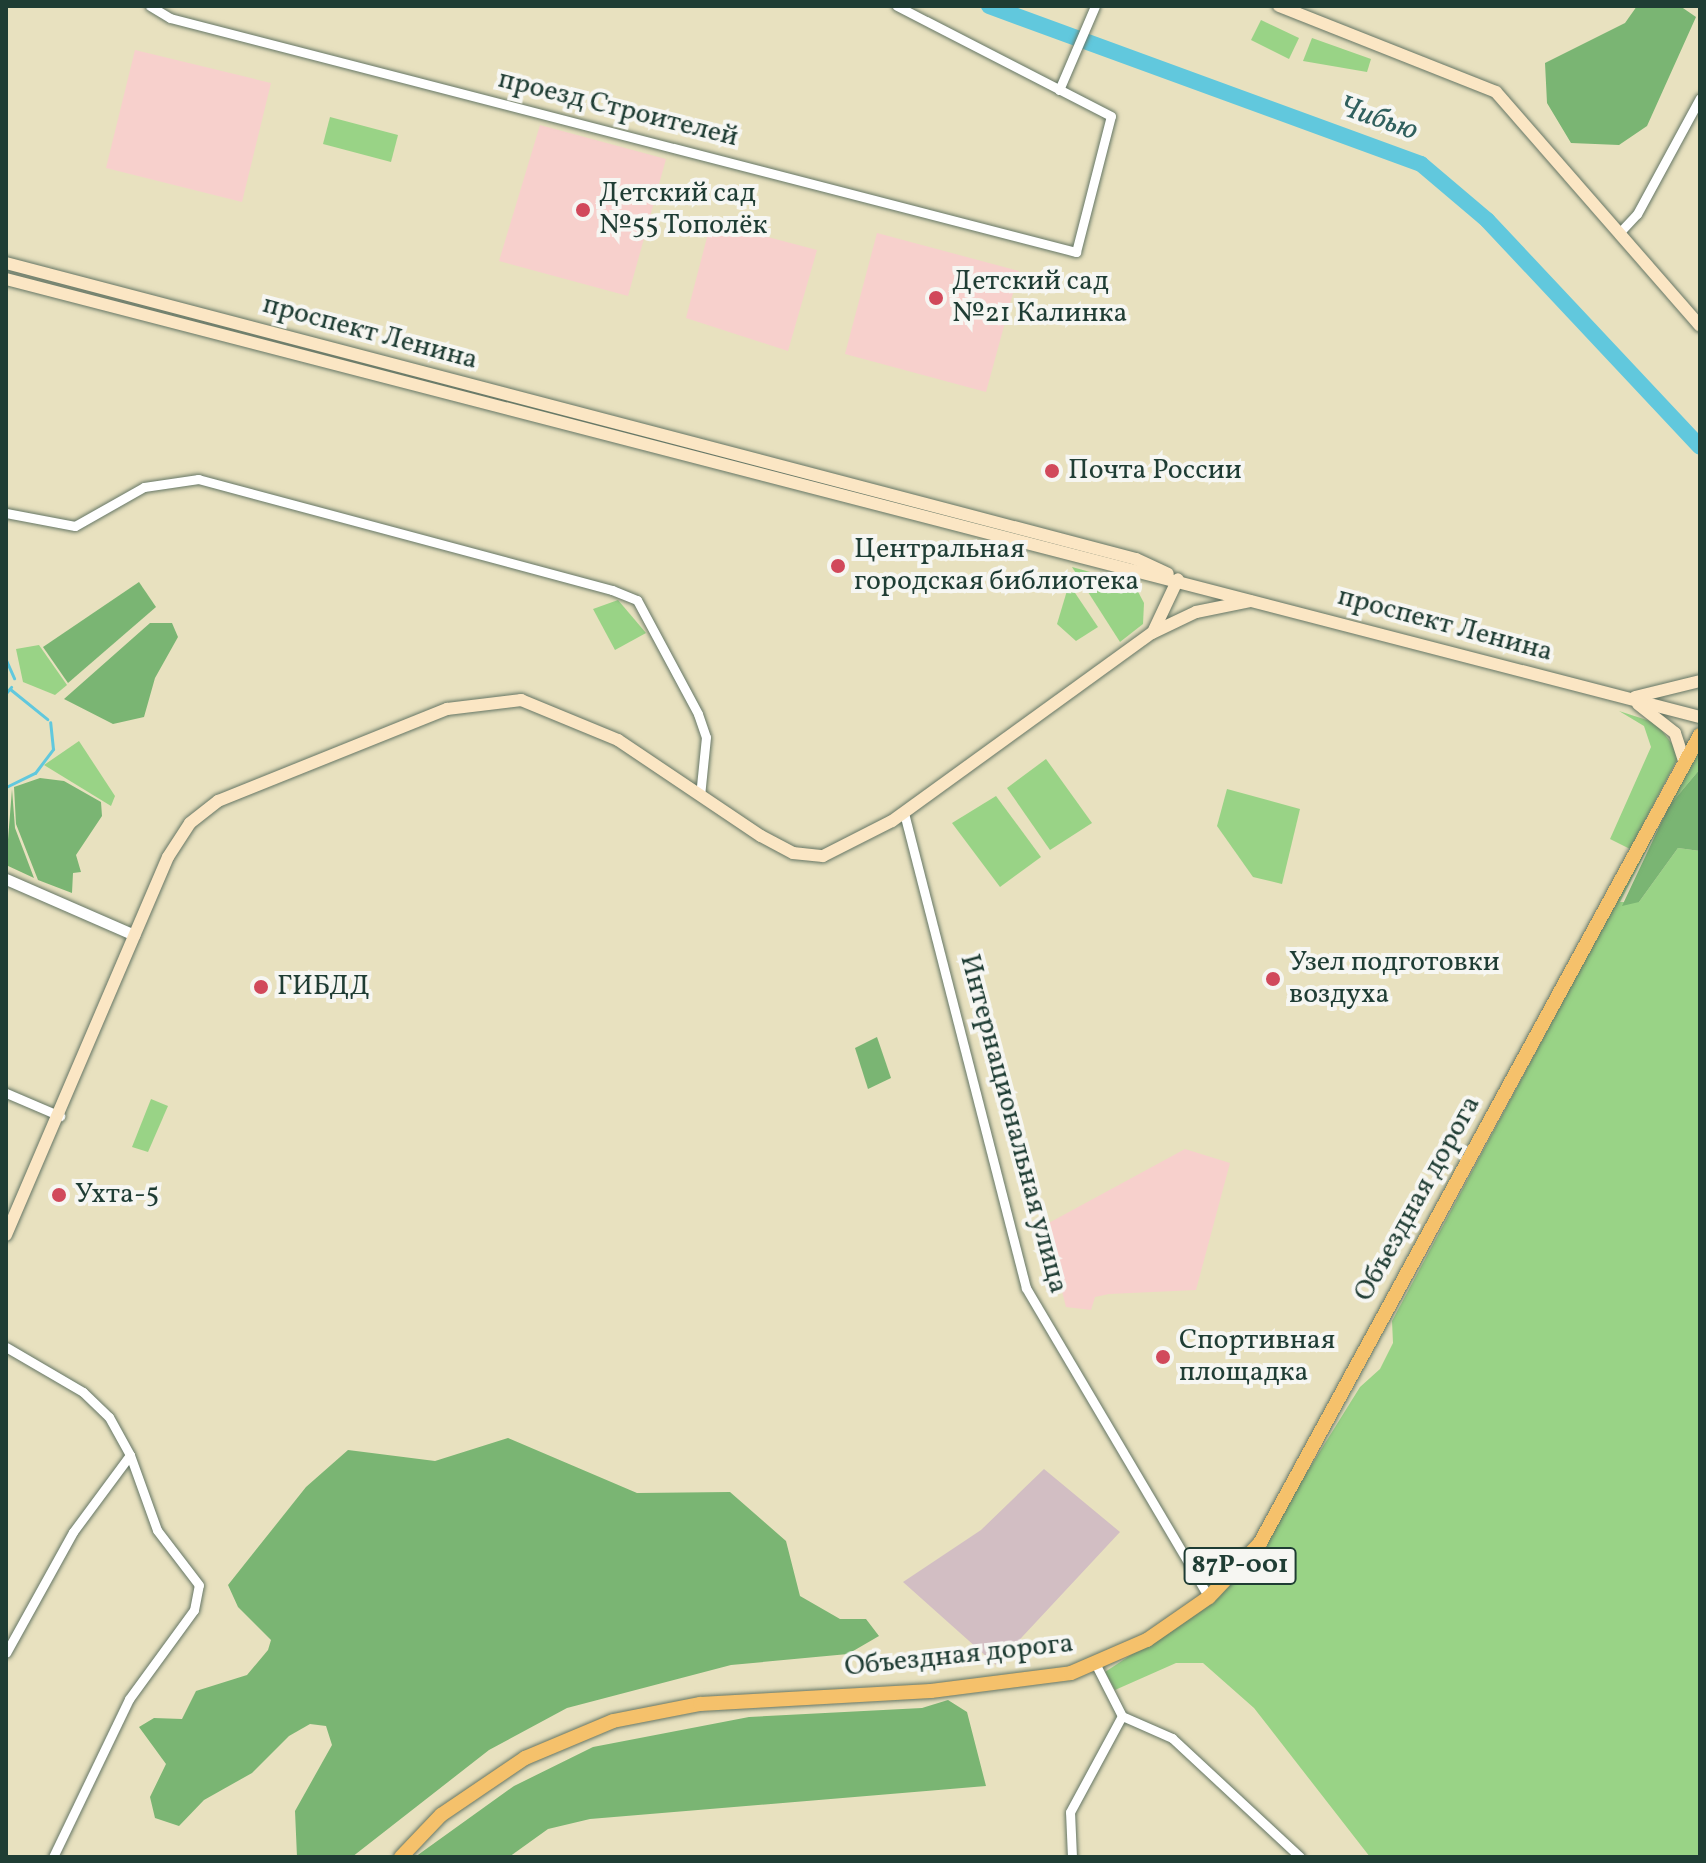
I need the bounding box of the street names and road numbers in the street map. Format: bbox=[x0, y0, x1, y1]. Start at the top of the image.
street label: проезд Строителей bbox=[495, 63, 741, 155]
street label: проспект Ленина bbox=[259, 288, 481, 378]
street label: проспект Ленина bbox=[1334, 580, 1556, 670]
street label: Интернациональная улица bbox=[951, 950, 1075, 1298]
street label: Объездная дорога bbox=[1348, 1090, 1488, 1308]
road number: 87Р-001 bbox=[1182, 1544, 1298, 1588]
street label: Объездная дорога bbox=[843, 1627, 1075, 1685]

